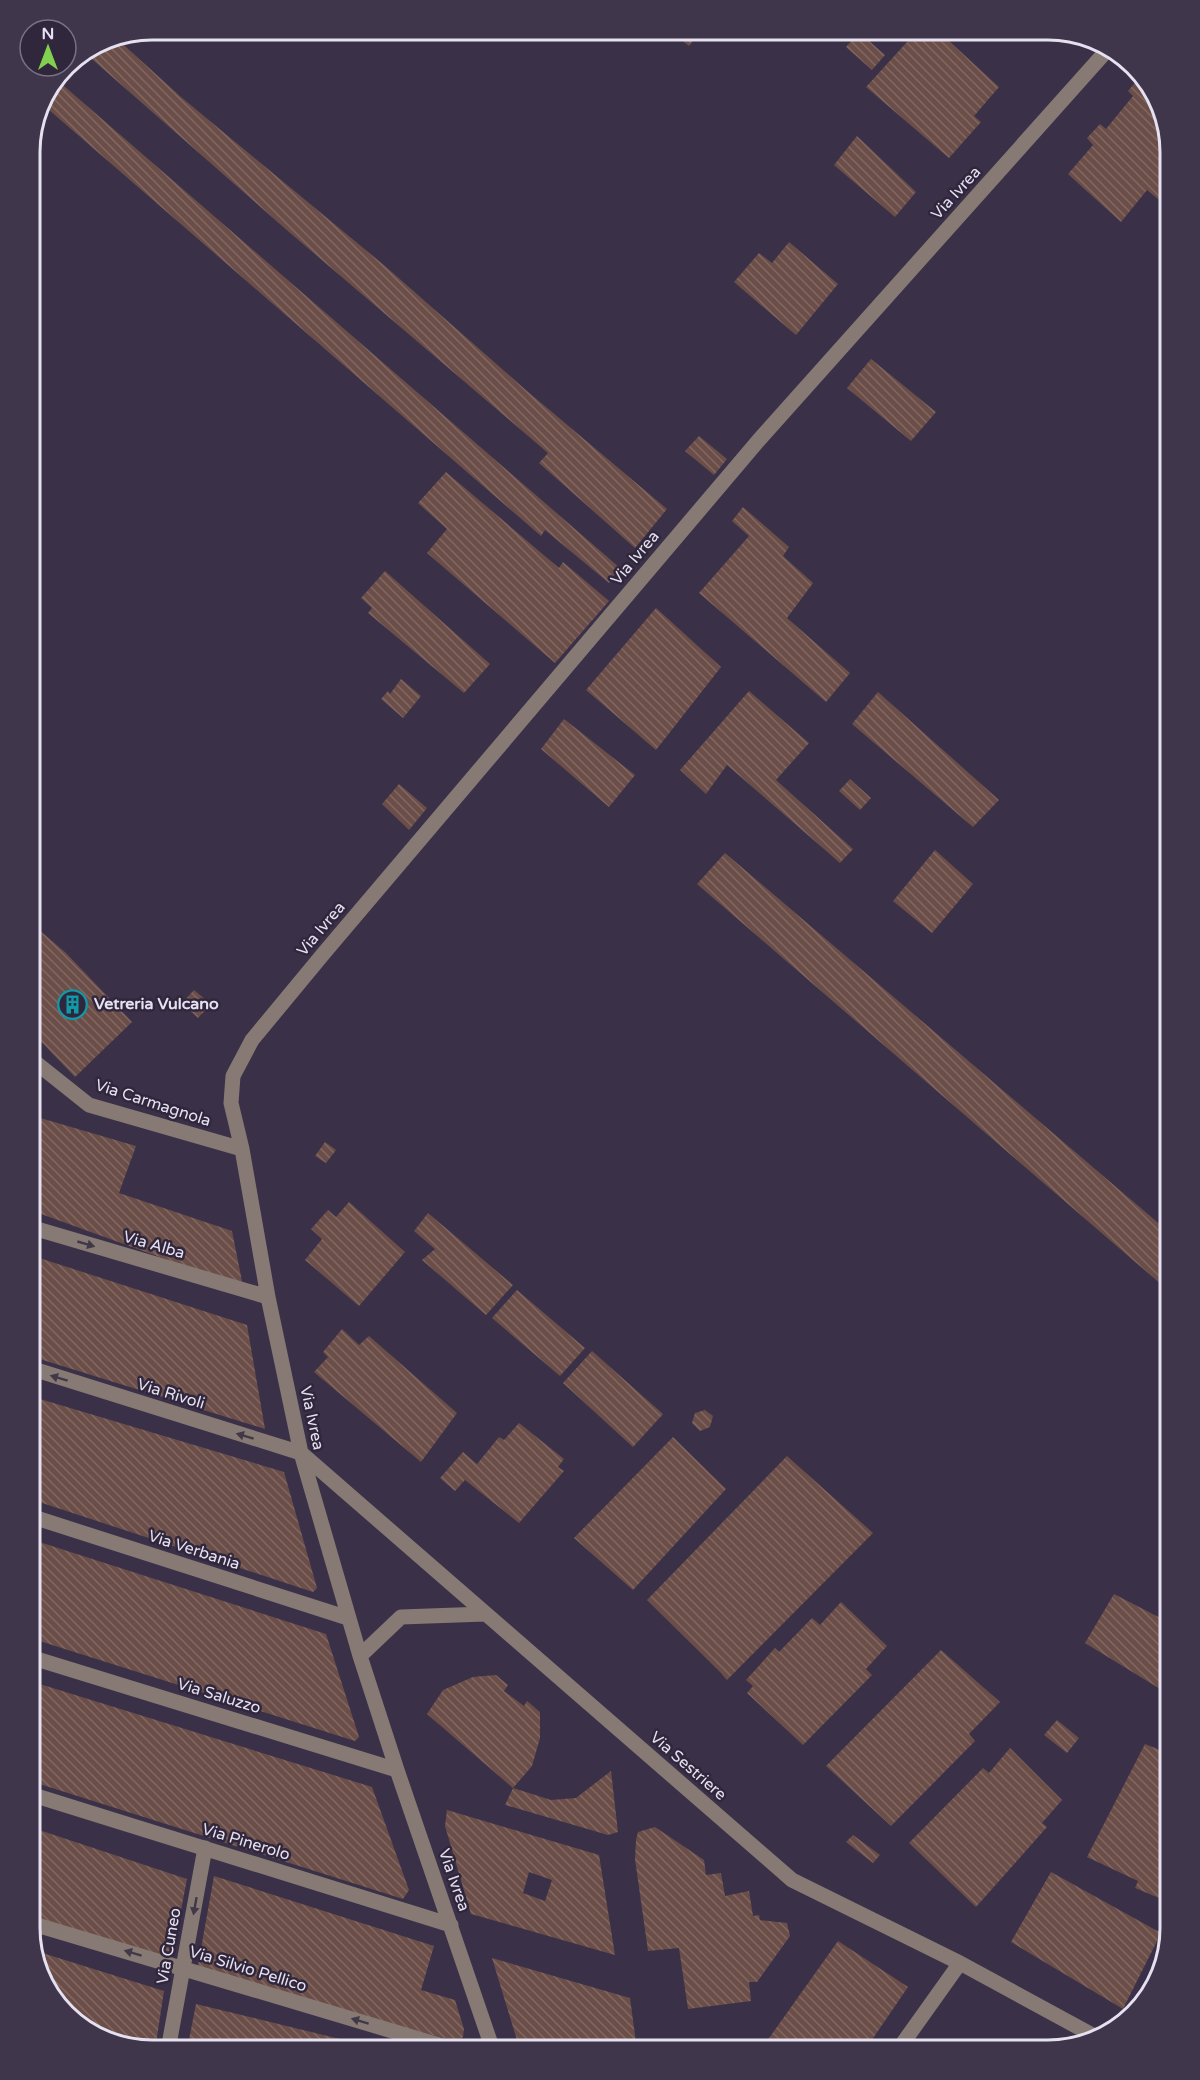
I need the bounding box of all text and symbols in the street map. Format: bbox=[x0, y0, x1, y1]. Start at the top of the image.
north arrow bbox=[18, 18, 78, 78]
text: N bbox=[42, 24, 54, 44]
street label: Via Ivrea bbox=[927, 162, 985, 224]
street label: Via Ivrea bbox=[606, 527, 664, 589]
street label: Via Ivrea bbox=[292, 898, 350, 960]
building icon: Vetreria Vulcano bbox=[57, 988, 89, 1020]
place label: Vetreria Vulcano bbox=[94, 994, 219, 1014]
street label: Via Carmagnola bbox=[93, 1075, 213, 1131]
street label: Via Alba bbox=[121, 1227, 187, 1263]
one-way arrow bbox=[77, 1240, 95, 1249]
one-way arrow bbox=[50, 1372, 68, 1382]
street label: Via Rivoli bbox=[135, 1374, 207, 1414]
street label: Via Ivrea bbox=[295, 1384, 329, 1452]
one-way arrow bbox=[236, 1431, 254, 1440]
street label: Via Verbania bbox=[146, 1526, 242, 1574]
street label: Via Saluzzo bbox=[175, 1674, 263, 1718]
street label: Via Sestriere bbox=[646, 1727, 730, 1805]
street label: Via Pinerolo bbox=[200, 1819, 292, 1865]
street label: Via Ivrea bbox=[434, 1846, 474, 1914]
one-way arrow bbox=[190, 1896, 199, 1915]
street label: Via Cuneo bbox=[152, 1906, 186, 1986]
street label: Via Silvio Pellico bbox=[187, 1942, 309, 1996]
one-way arrow bbox=[124, 1948, 142, 1957]
one-way arrow bbox=[351, 2016, 369, 2025]

